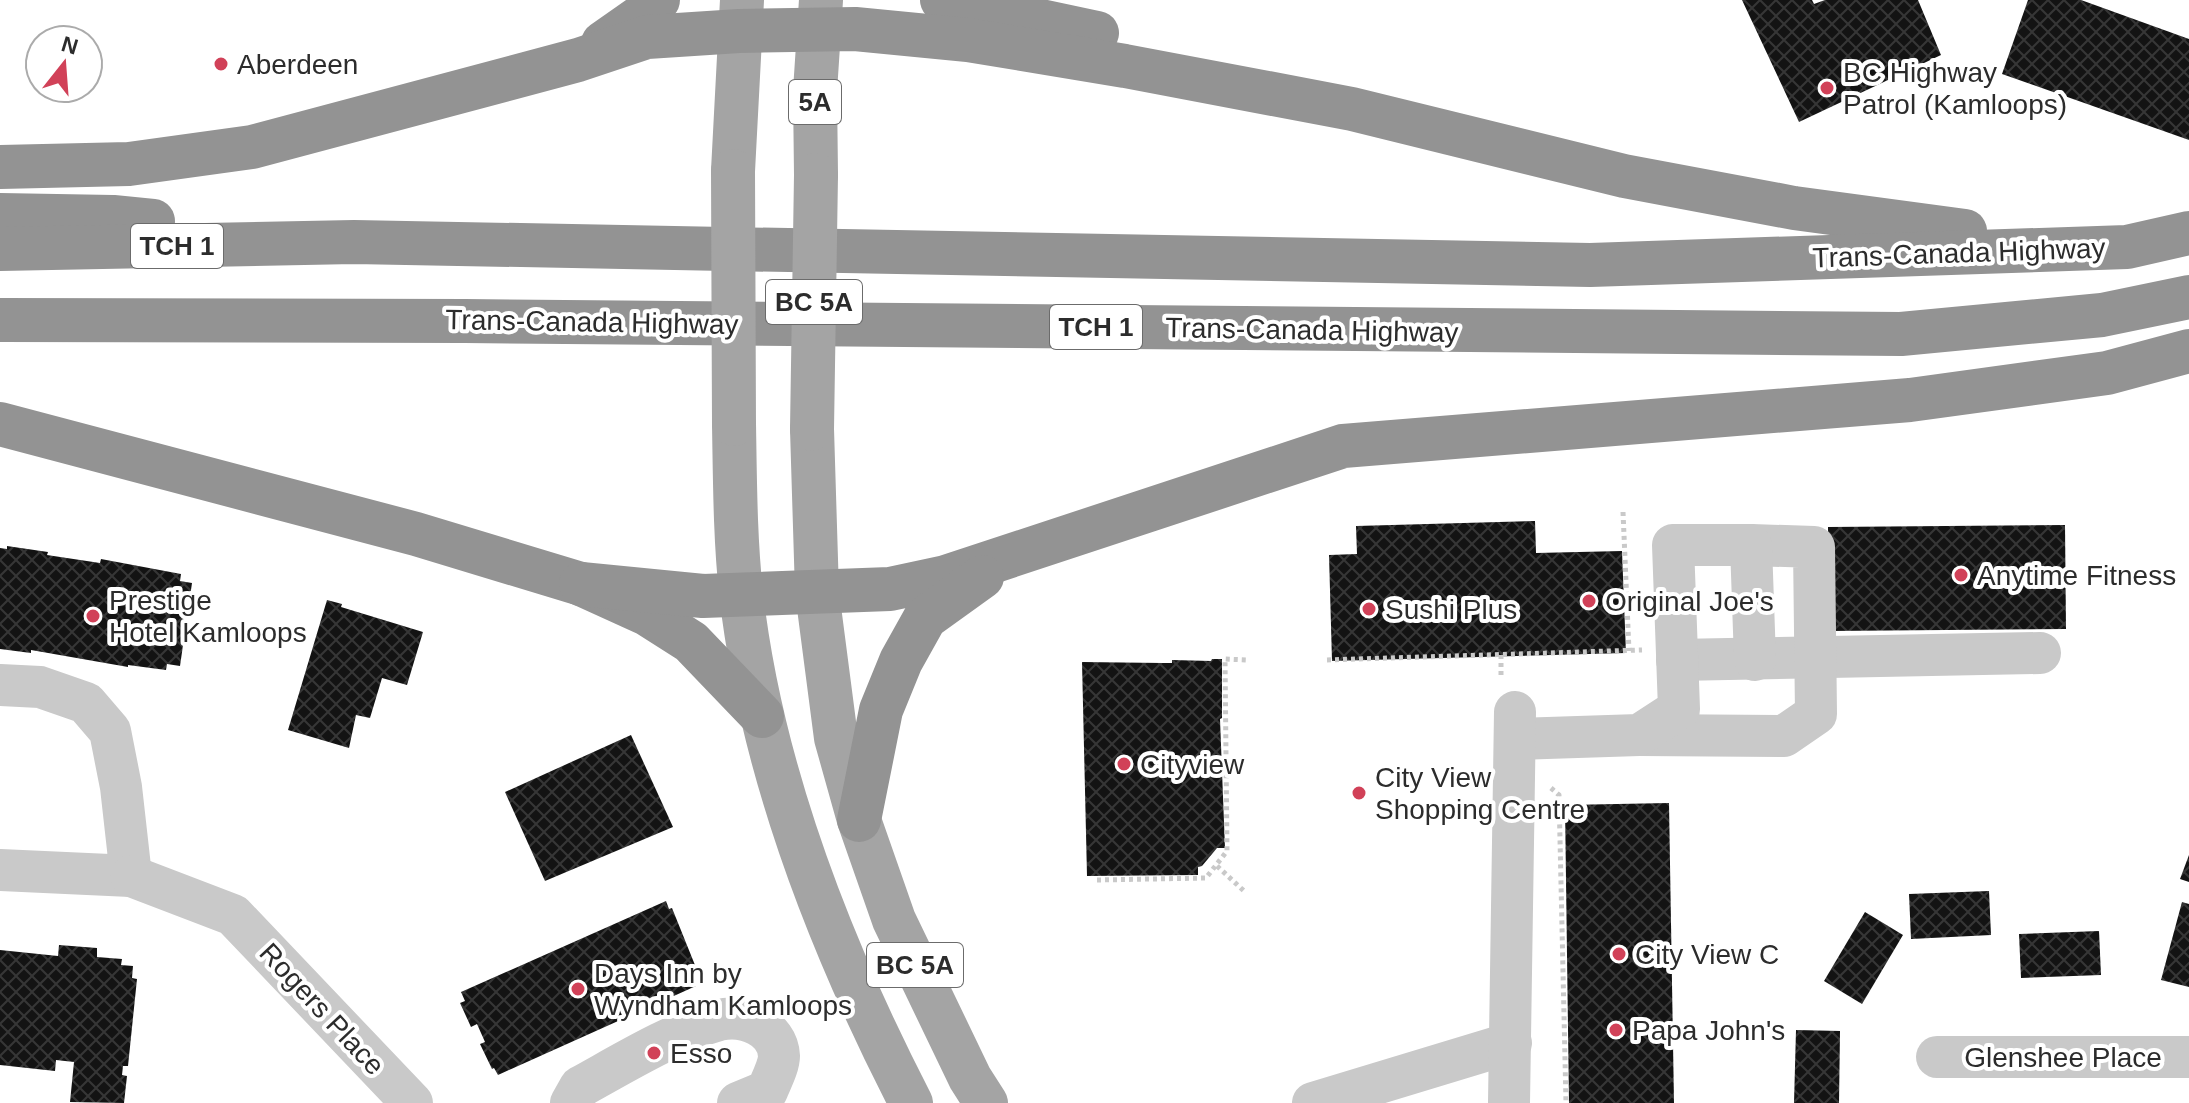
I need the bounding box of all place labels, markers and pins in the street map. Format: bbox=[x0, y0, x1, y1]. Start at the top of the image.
place label: Aberdeen bbox=[237, 49, 358, 80]
marker: Aberdeen bbox=[212, 55, 230, 73]
place label: BC Highway Patrol (Kamloops) bbox=[1843, 57, 2067, 120]
marker: BC Highway Patrol (Kamloops) bbox=[1818, 79, 1836, 97]
place label: Anytime Fitness bbox=[1977, 560, 2176, 591]
marker: Anytime Fitness bbox=[1952, 566, 1970, 584]
place label: Prestige Hotel Kamloops bbox=[109, 585, 307, 648]
place label: Original Joe's bbox=[1605, 586, 1774, 617]
marker: Original Joe's bbox=[1580, 592, 1598, 610]
place label: Sushi Plus bbox=[1385, 594, 1517, 625]
marker: Sushi Plus bbox=[1360, 600, 1378, 618]
marker: Prestige Hotel Kamloops bbox=[84, 607, 102, 625]
place label: Cityview bbox=[1140, 749, 1245, 780]
marker: Cityview bbox=[1115, 755, 1133, 773]
place label: City View Shopping Centre bbox=[1375, 762, 1585, 825]
marker: City View Shopping Centre bbox=[1350, 784, 1368, 802]
place label: City View C bbox=[1635, 939, 1779, 970]
marker: City View C bbox=[1610, 945, 1628, 963]
place label: Days Inn by Wyndham Kamloops bbox=[594, 958, 852, 1021]
marker: Days Inn by Wyndham Kamloops bbox=[569, 980, 587, 998]
place label: Papa John's bbox=[1632, 1015, 1785, 1046]
marker: Papa John's bbox=[1607, 1021, 1625, 1039]
place label: Esso bbox=[670, 1038, 732, 1069]
marker: Esso bbox=[645, 1044, 663, 1062]

